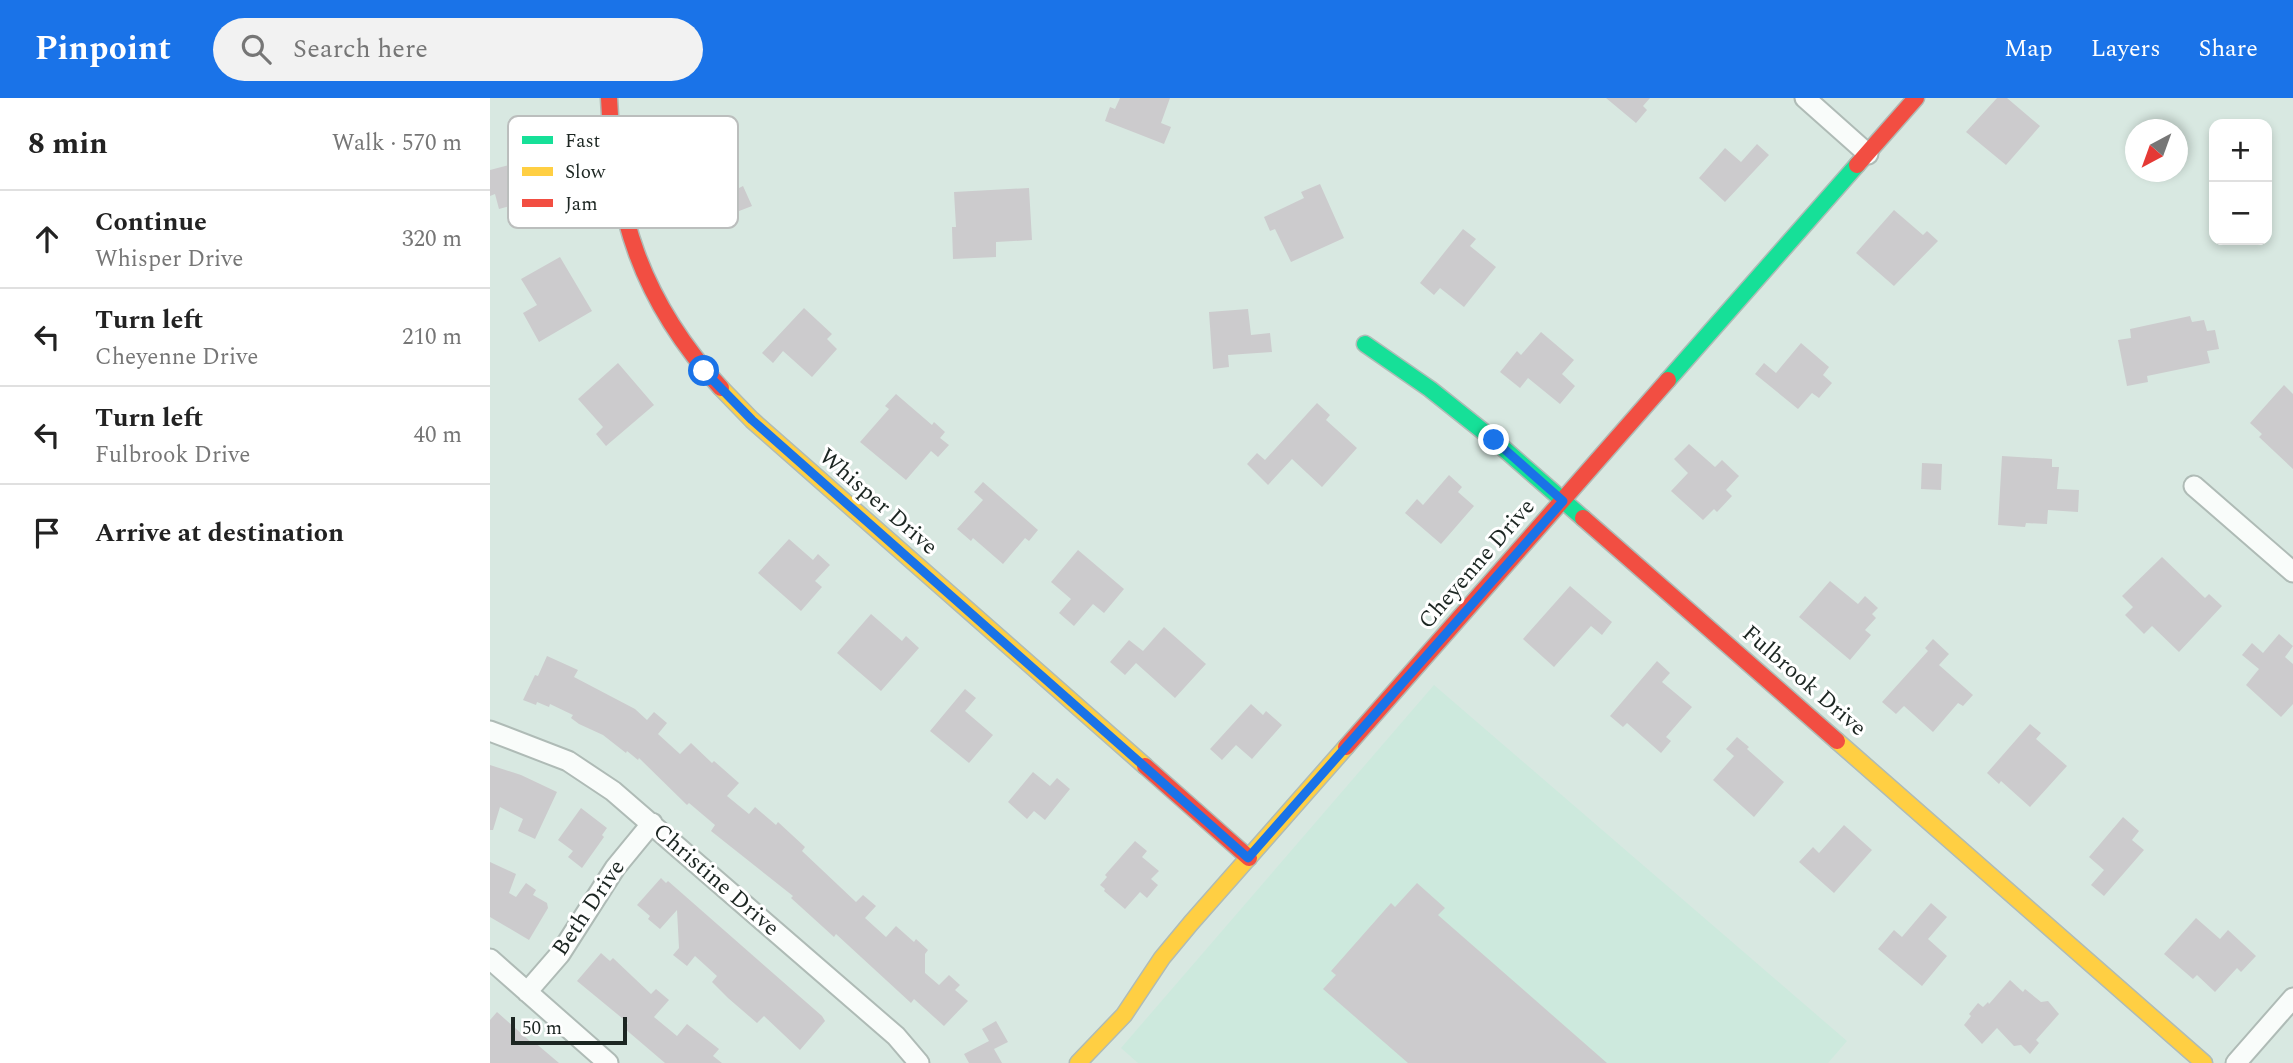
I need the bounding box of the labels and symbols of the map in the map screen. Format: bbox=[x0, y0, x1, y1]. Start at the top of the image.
legend bbox=[508, 116, 738, 228]
north arrow bbox=[2125, 119, 2188, 182]
text: Fast bbox=[565, 127, 601, 156]
text: Slow bbox=[565, 158, 606, 187]
text: Jam bbox=[565, 190, 597, 219]
route start bbox=[688, 355, 719, 386]
route end bbox=[1478, 424, 1509, 455]
street label: Whisper Drive bbox=[810, 440, 946, 564]
street label: Cheyenne Drive bbox=[1410, 491, 1544, 637]
street label: Fulbrook Drive bbox=[1734, 617, 1874, 745]
street label: Christine Drive bbox=[645, 815, 787, 945]
street label: Beth Drive bbox=[544, 853, 634, 963]
scale bar bbox=[511, 1014, 626, 1046]

